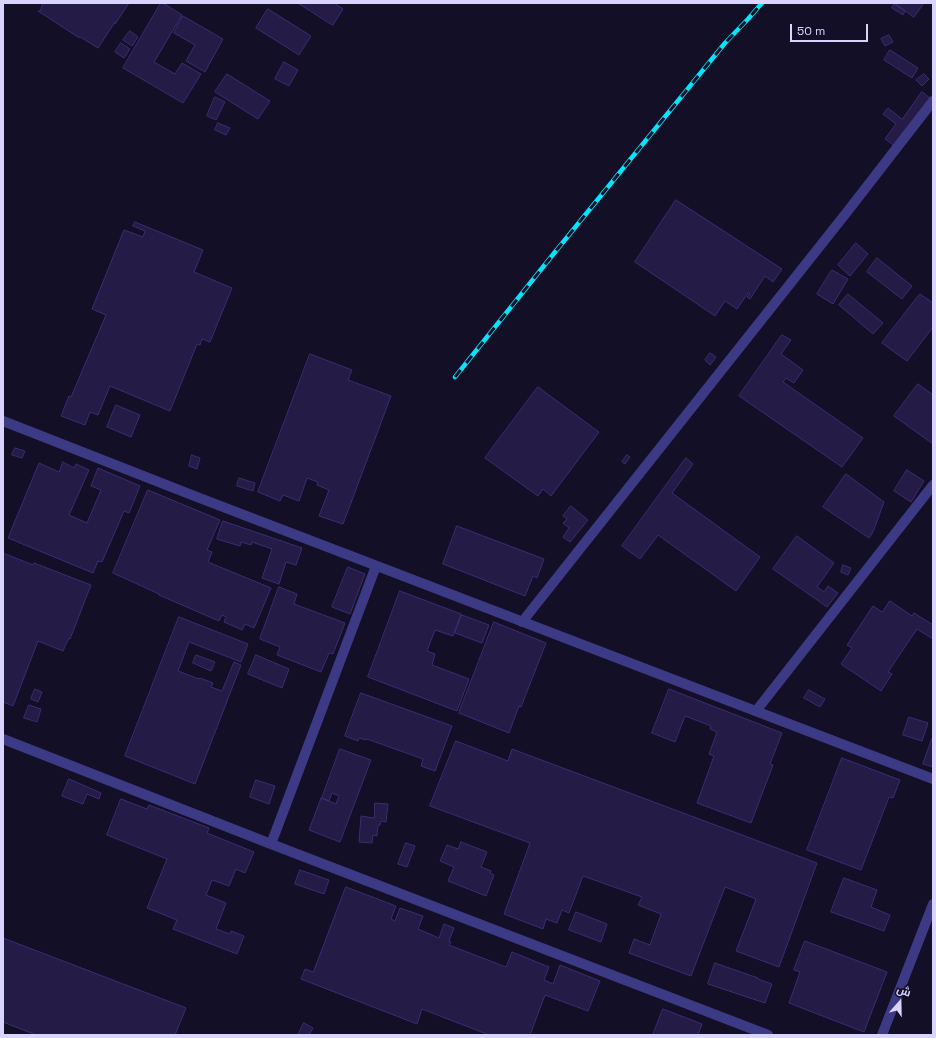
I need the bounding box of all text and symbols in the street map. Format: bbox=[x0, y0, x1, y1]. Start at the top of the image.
scale bar bbox=[792, 16, 870, 42]
text: 50 m bbox=[797, 23, 825, 39]
north arrow bbox=[880, 982, 920, 1022]
text: ش bbox=[895, 982, 913, 1000]

